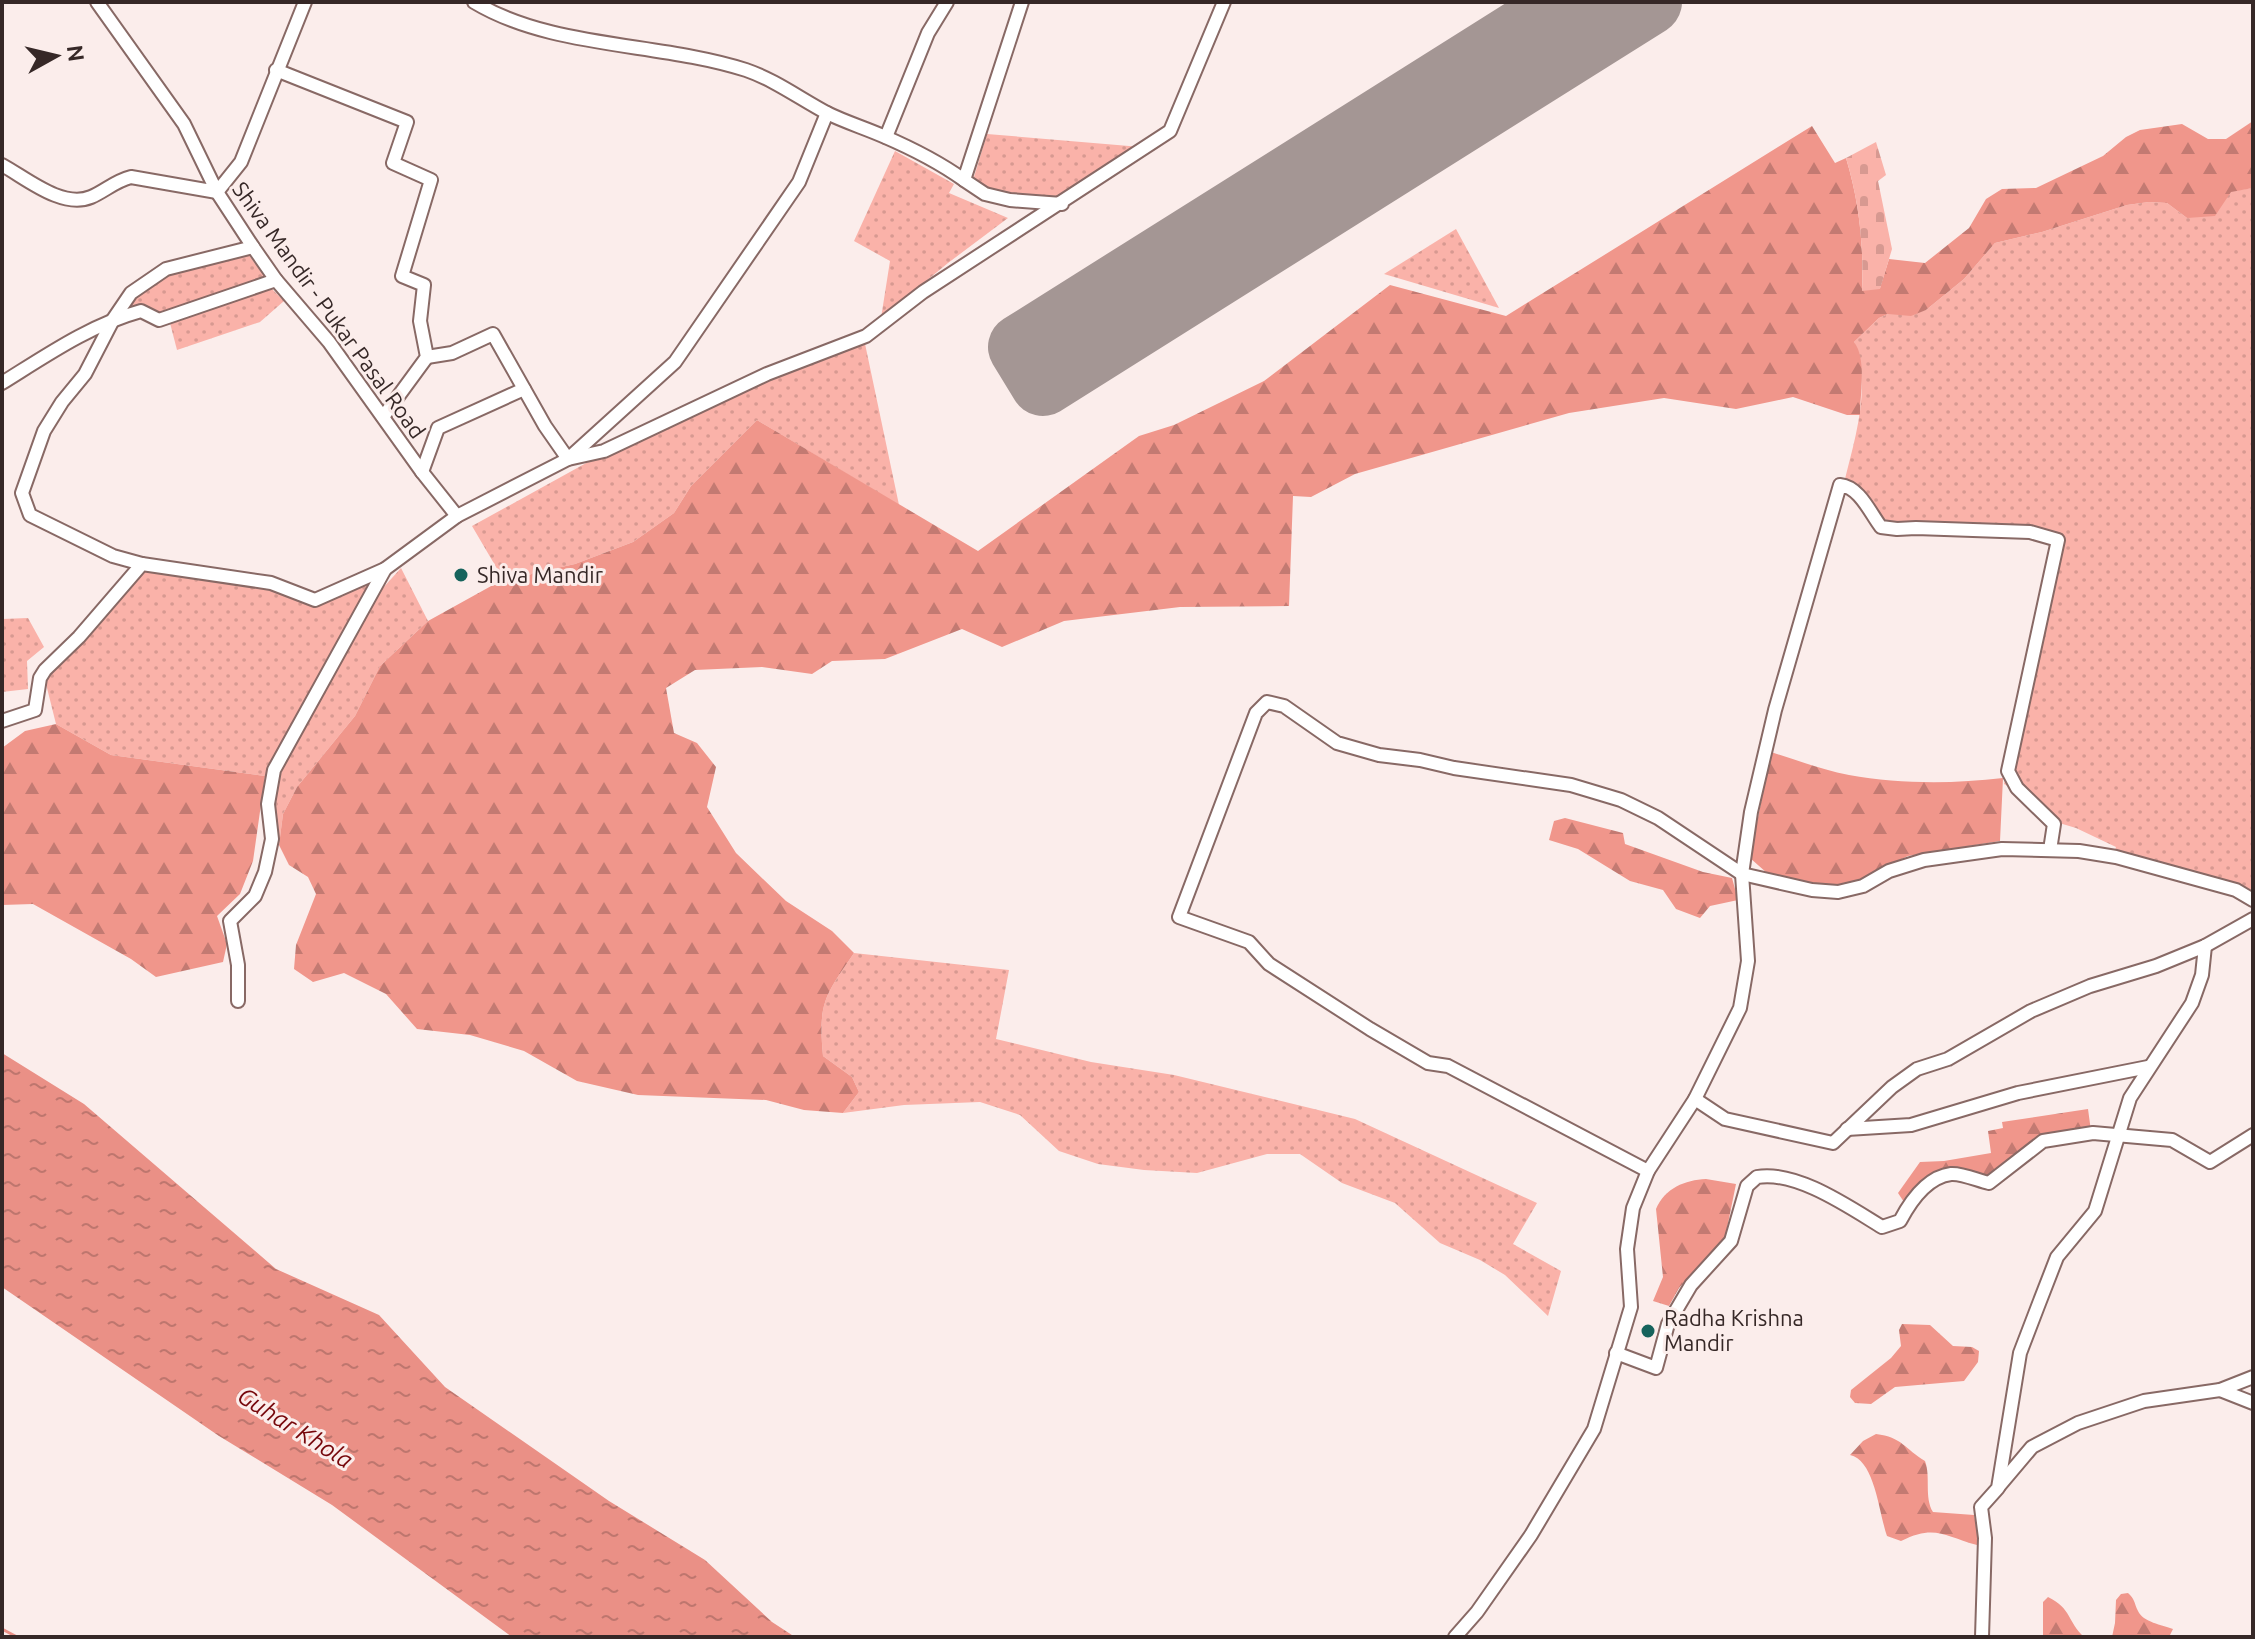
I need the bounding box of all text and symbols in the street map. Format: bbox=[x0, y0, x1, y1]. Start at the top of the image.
north arrow bbox=[16, 16, 96, 96]
text: N bbox=[63, 43, 90, 63]
street label: Shiva Mandir - Pukar Pasal Road bbox=[228, 177, 431, 443]
place label: Shiva Mandir bbox=[477, 562, 604, 587]
marker: Shiva Mandir bbox=[452, 566, 470, 584]
place label: Radha Krishna Mandir bbox=[1664, 1305, 1804, 1355]
marker: Radha Krishna Mandir bbox=[1639, 1322, 1657, 1340]
water label: Guhar Khola bbox=[233, 1382, 358, 1474]

